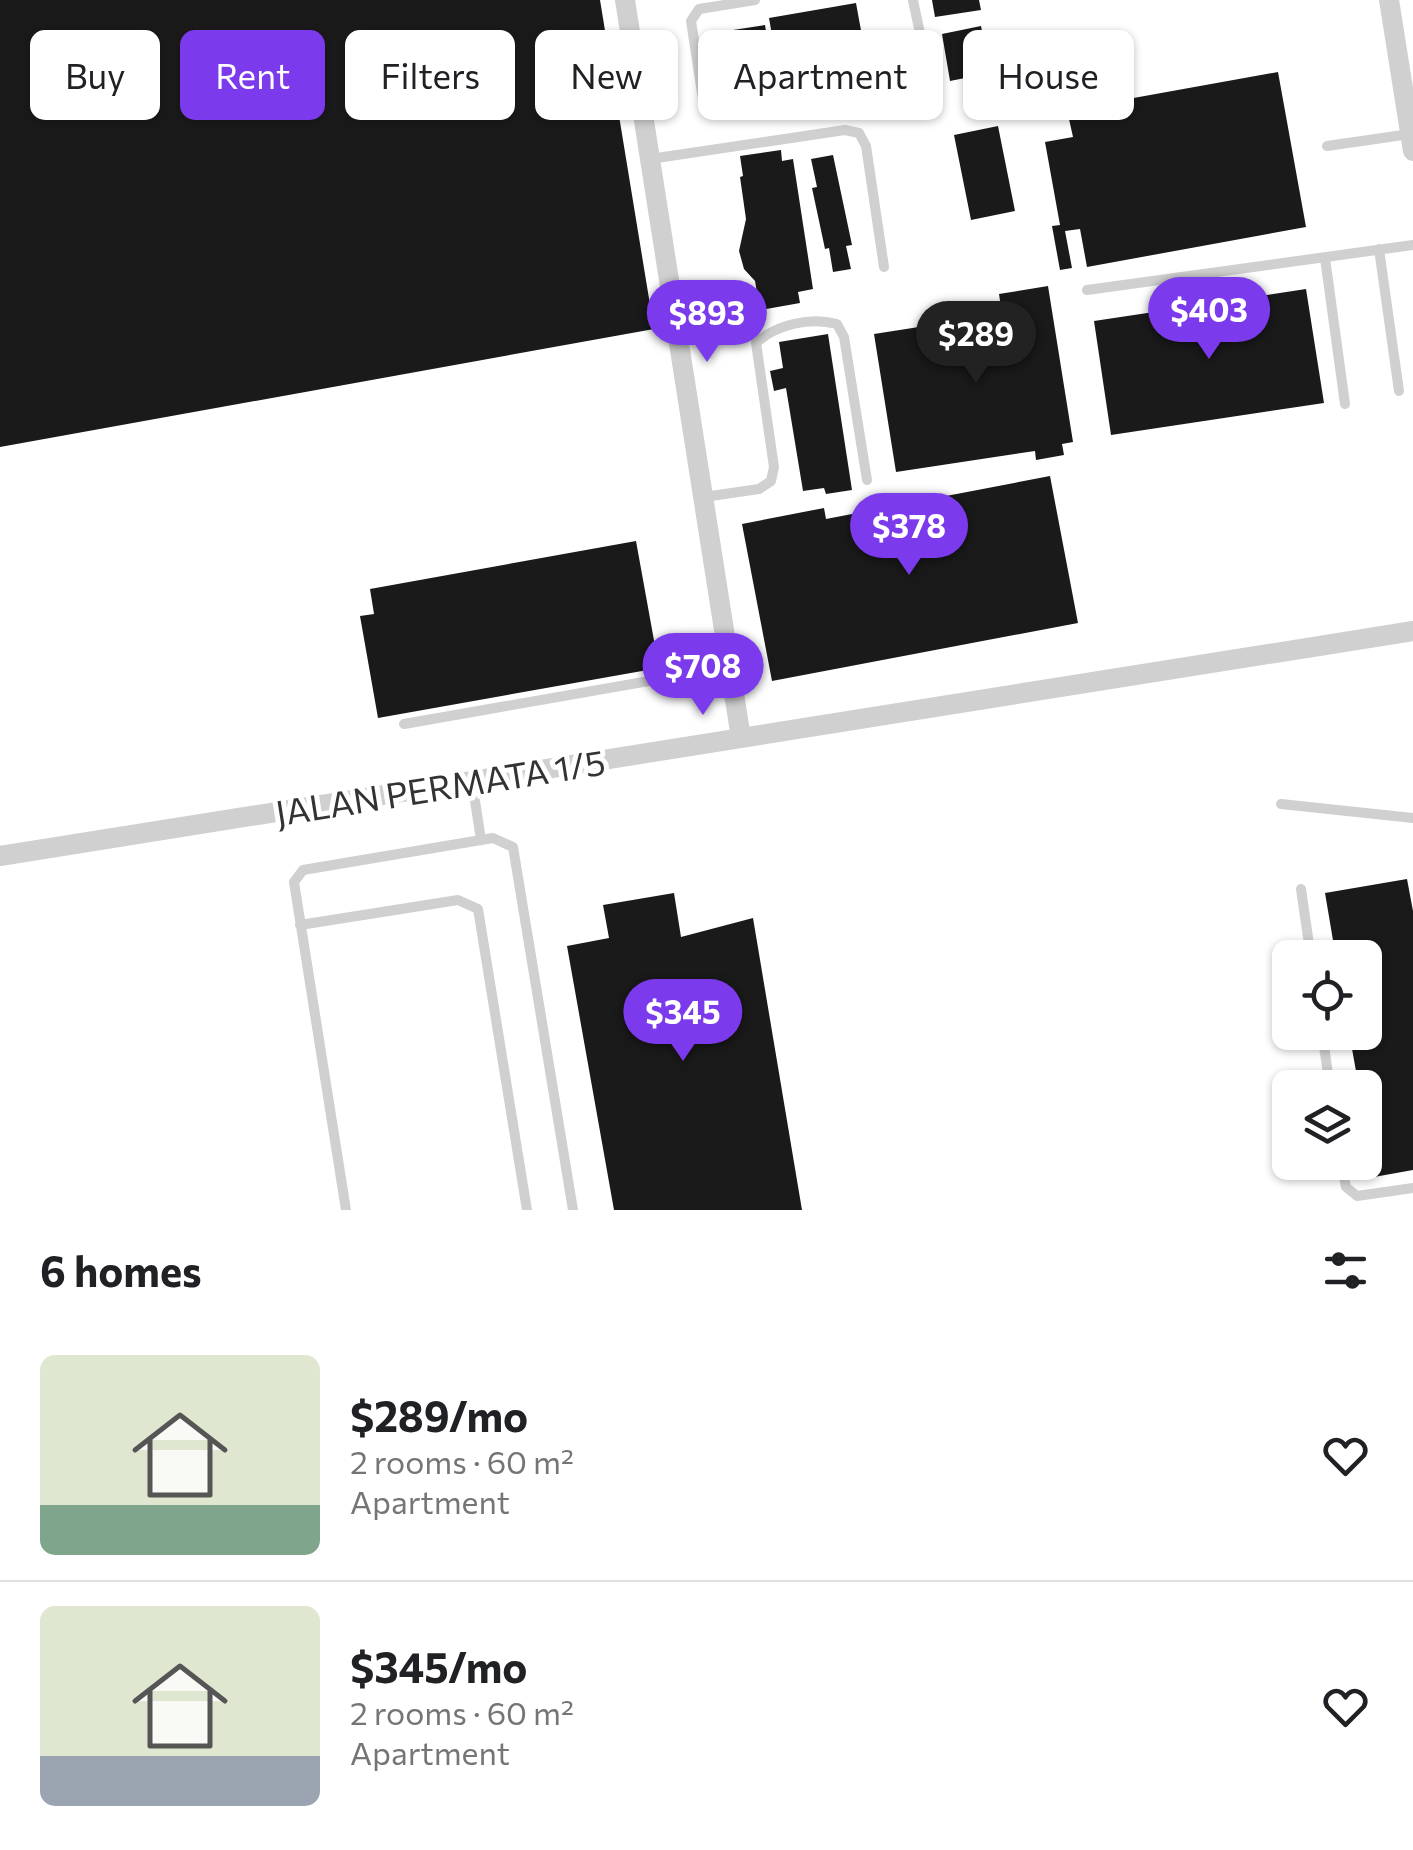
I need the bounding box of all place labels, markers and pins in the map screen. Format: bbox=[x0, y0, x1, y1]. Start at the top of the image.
pin: $403 bbox=[1150, 277, 1268, 362]
pin: $893 bbox=[648, 280, 766, 365]
pin: $289 bbox=[917, 301, 1035, 386]
pin: $378 bbox=[850, 493, 968, 578]
pin: $708 bbox=[644, 633, 762, 718]
pin: $345 bbox=[624, 979, 742, 1064]

